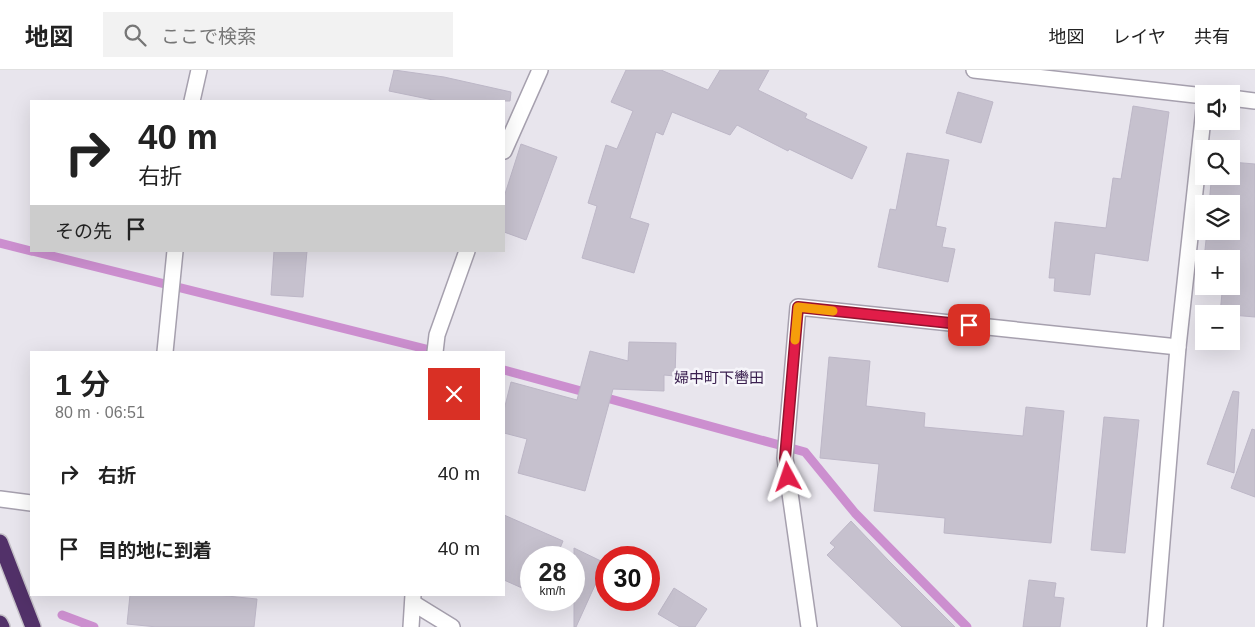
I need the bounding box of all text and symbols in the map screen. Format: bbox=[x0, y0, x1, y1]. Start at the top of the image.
search box bbox=[103, 12, 453, 57]
icon: search bbox=[121, 21, 149, 49]
text: 地図 bbox=[25, 23, 73, 50]
text: ここで検索 bbox=[161, 26, 256, 47]
text: 地図 bbox=[1049, 27, 1085, 47]
text: レイヤ bbox=[1113, 27, 1166, 47]
text: 共有 bbox=[1194, 27, 1230, 47]
map controls bbox=[1195, 85, 1240, 350]
button: sound bbox=[1195, 85, 1240, 130]
text: 40 m bbox=[138, 117, 218, 156]
icon: right bbox=[55, 120, 120, 185]
button: search bbox=[1195, 140, 1240, 185]
text: 右折 bbox=[138, 164, 182, 189]
button: layers bbox=[1195, 195, 1240, 240]
icon: arrive bbox=[122, 215, 150, 243]
text: その先 bbox=[55, 221, 112, 242]
button: + bbox=[1195, 250, 1240, 295]
pin bbox=[948, 304, 990, 346]
button: − bbox=[1195, 305, 1240, 350]
icon: arrive bbox=[955, 311, 983, 339]
text: 1 分 bbox=[55, 368, 110, 401]
button: close bbox=[428, 368, 480, 420]
district label: 婦中町下轡田 bbox=[674, 369, 764, 386]
text: 80 m · 06:51 bbox=[55, 404, 145, 421]
position arrow bbox=[761, 450, 813, 502]
icon: right bbox=[55, 460, 83, 488]
text: 40 m bbox=[438, 463, 480, 484]
text: 右折 bbox=[98, 465, 136, 486]
icon: arrive bbox=[55, 535, 83, 563]
text: 40 m bbox=[438, 538, 480, 559]
text: 目的地に到着 bbox=[98, 540, 212, 561]
speed limit sign: 30 bbox=[595, 546, 660, 611]
text: 28 bbox=[539, 558, 566, 586]
text: km/h bbox=[539, 584, 566, 598]

